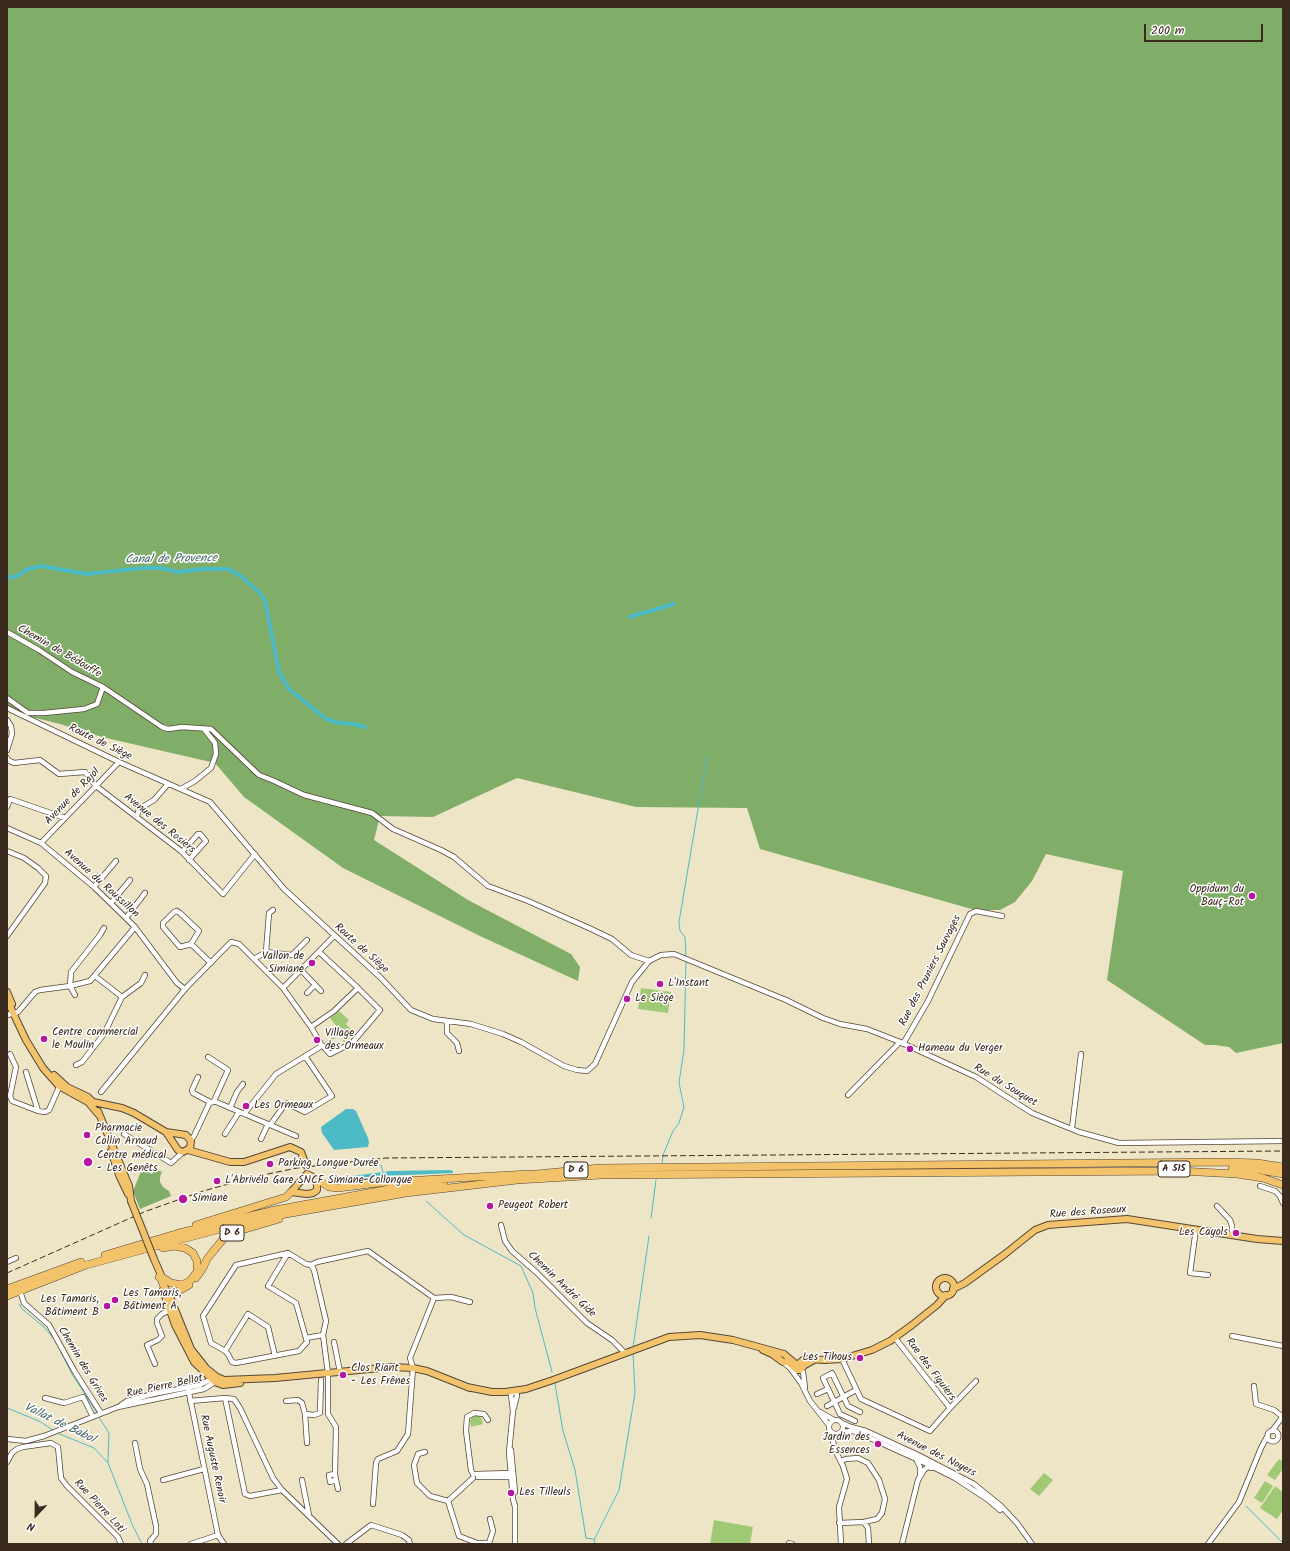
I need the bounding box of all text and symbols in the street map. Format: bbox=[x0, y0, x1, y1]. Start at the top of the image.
scale bar bbox=[1146, 16, 1265, 42]
text: 200 m bbox=[1151, 21, 1184, 40]
water label: Canal de Provence bbox=[125, 552, 217, 568]
street label: Chemin de Bédouffe bbox=[15, 623, 103, 681]
street label: Route de Siège bbox=[66, 722, 134, 764]
street label: Avenue de Rajol bbox=[43, 766, 103, 828]
street label: Avenue des Rosiers bbox=[121, 791, 197, 857]
street label: Avenue du Roussillon bbox=[61, 847, 141, 921]
place label: Oppidum du Bauç-Rot bbox=[1189, 883, 1244, 909]
marker: Oppidum du Bauç-Rot bbox=[1247, 891, 1257, 901]
street label: Rue des Pruniers Sauvages bbox=[897, 913, 965, 1029]
street label: Route de Siège bbox=[331, 921, 391, 977]
place label: Vallon de Simiane bbox=[262, 950, 304, 976]
marker: Vallon de Simiane bbox=[307, 958, 317, 968]
place label: L'Instant bbox=[668, 977, 709, 991]
marker: L'Instant bbox=[655, 979, 665, 989]
place label: Le Siège bbox=[635, 992, 674, 1006]
marker: Le Siège bbox=[622, 994, 632, 1004]
place label: Centre commercial le Moulin bbox=[52, 1026, 138, 1052]
place label: Village des Ormeaux bbox=[325, 1027, 384, 1053]
marker: Centre commercial le Moulin bbox=[39, 1034, 49, 1044]
marker: Village des Ormeaux bbox=[312, 1035, 322, 1045]
place label: Hameau du Verger bbox=[918, 1042, 1003, 1056]
marker: Hameau du Verger bbox=[905, 1044, 915, 1054]
street label: Rue du Souquet bbox=[971, 1062, 1039, 1110]
place label: Les Ormeaux bbox=[254, 1099, 313, 1113]
marker: Les Ormeaux bbox=[241, 1101, 251, 1111]
place label: Pharmacie Collin Arnaud bbox=[95, 1122, 157, 1148]
marker: Pharmacie Collin Arnaud bbox=[82, 1130, 92, 1140]
place label: Centre médical - Les Genêts bbox=[97, 1149, 166, 1175]
marker: Centre médical - Les Genêts bbox=[82, 1156, 94, 1168]
place label: Parking Longue Durée bbox=[278, 1157, 379, 1171]
marker: Parking Longue Durée bbox=[265, 1159, 275, 1169]
road number: A 515 bbox=[1158, 1161, 1190, 1177]
road number: D 6 bbox=[564, 1162, 588, 1178]
place label: L'Abrivélo Gare SNCF Simiane-Collongue bbox=[225, 1174, 412, 1188]
marker: L'Abrivélo Gare SNCF Simiane-Collongue bbox=[212, 1176, 222, 1186]
place label: Simiane bbox=[192, 1192, 228, 1206]
marker: Simiane bbox=[177, 1193, 189, 1205]
place label: Peugeot Robert bbox=[498, 1199, 568, 1213]
marker: Peugeot Robert bbox=[485, 1201, 495, 1211]
street label: Rue des Roseaux bbox=[1049, 1204, 1127, 1222]
road number: D 6 bbox=[220, 1225, 244, 1241]
place label: Les Cayols bbox=[1179, 1226, 1228, 1240]
marker: Les Cayols bbox=[1231, 1228, 1241, 1238]
street label: Chemin André Gide bbox=[524, 1249, 598, 1321]
place label: Les Tamaris, Bâtiment A bbox=[123, 1287, 181, 1313]
place label: Les Tamaris, Bâtiment B bbox=[41, 1293, 99, 1319]
marker: Les Tamaris, Bâtiment A bbox=[110, 1295, 120, 1305]
marker: Les Tamaris, Bâtiment B bbox=[102, 1301, 112, 1311]
street label: Chemin des Grives bbox=[54, 1325, 110, 1405]
street label: Rue des Figuiers bbox=[902, 1336, 958, 1404]
place label: Les Tihous bbox=[803, 1351, 852, 1365]
marker: Les Tihous bbox=[855, 1353, 865, 1363]
place label: Clos Riant - Les Frênes bbox=[351, 1362, 410, 1388]
marker: Clos Riant - Les Frênes bbox=[338, 1370, 348, 1380]
street label: Rue Pierre Bellot bbox=[126, 1372, 204, 1402]
water label: Vallat de Babol bbox=[21, 1401, 97, 1447]
street label: Rue Auguste Renoir bbox=[196, 1413, 228, 1505]
street label: Avenue des Noyers bbox=[894, 1429, 978, 1481]
place label: Jardin des Essences bbox=[823, 1431, 870, 1457]
marker: Jardin des Essences bbox=[873, 1439, 883, 1449]
street label: Rue Pierre Loti bbox=[71, 1477, 127, 1537]
place label: Les Tilleuls bbox=[519, 1486, 571, 1500]
marker: Les Tilleuls bbox=[506, 1488, 516, 1498]
north arrow bbox=[16, 1495, 56, 1535]
text: N bbox=[25, 1516, 38, 1536]

